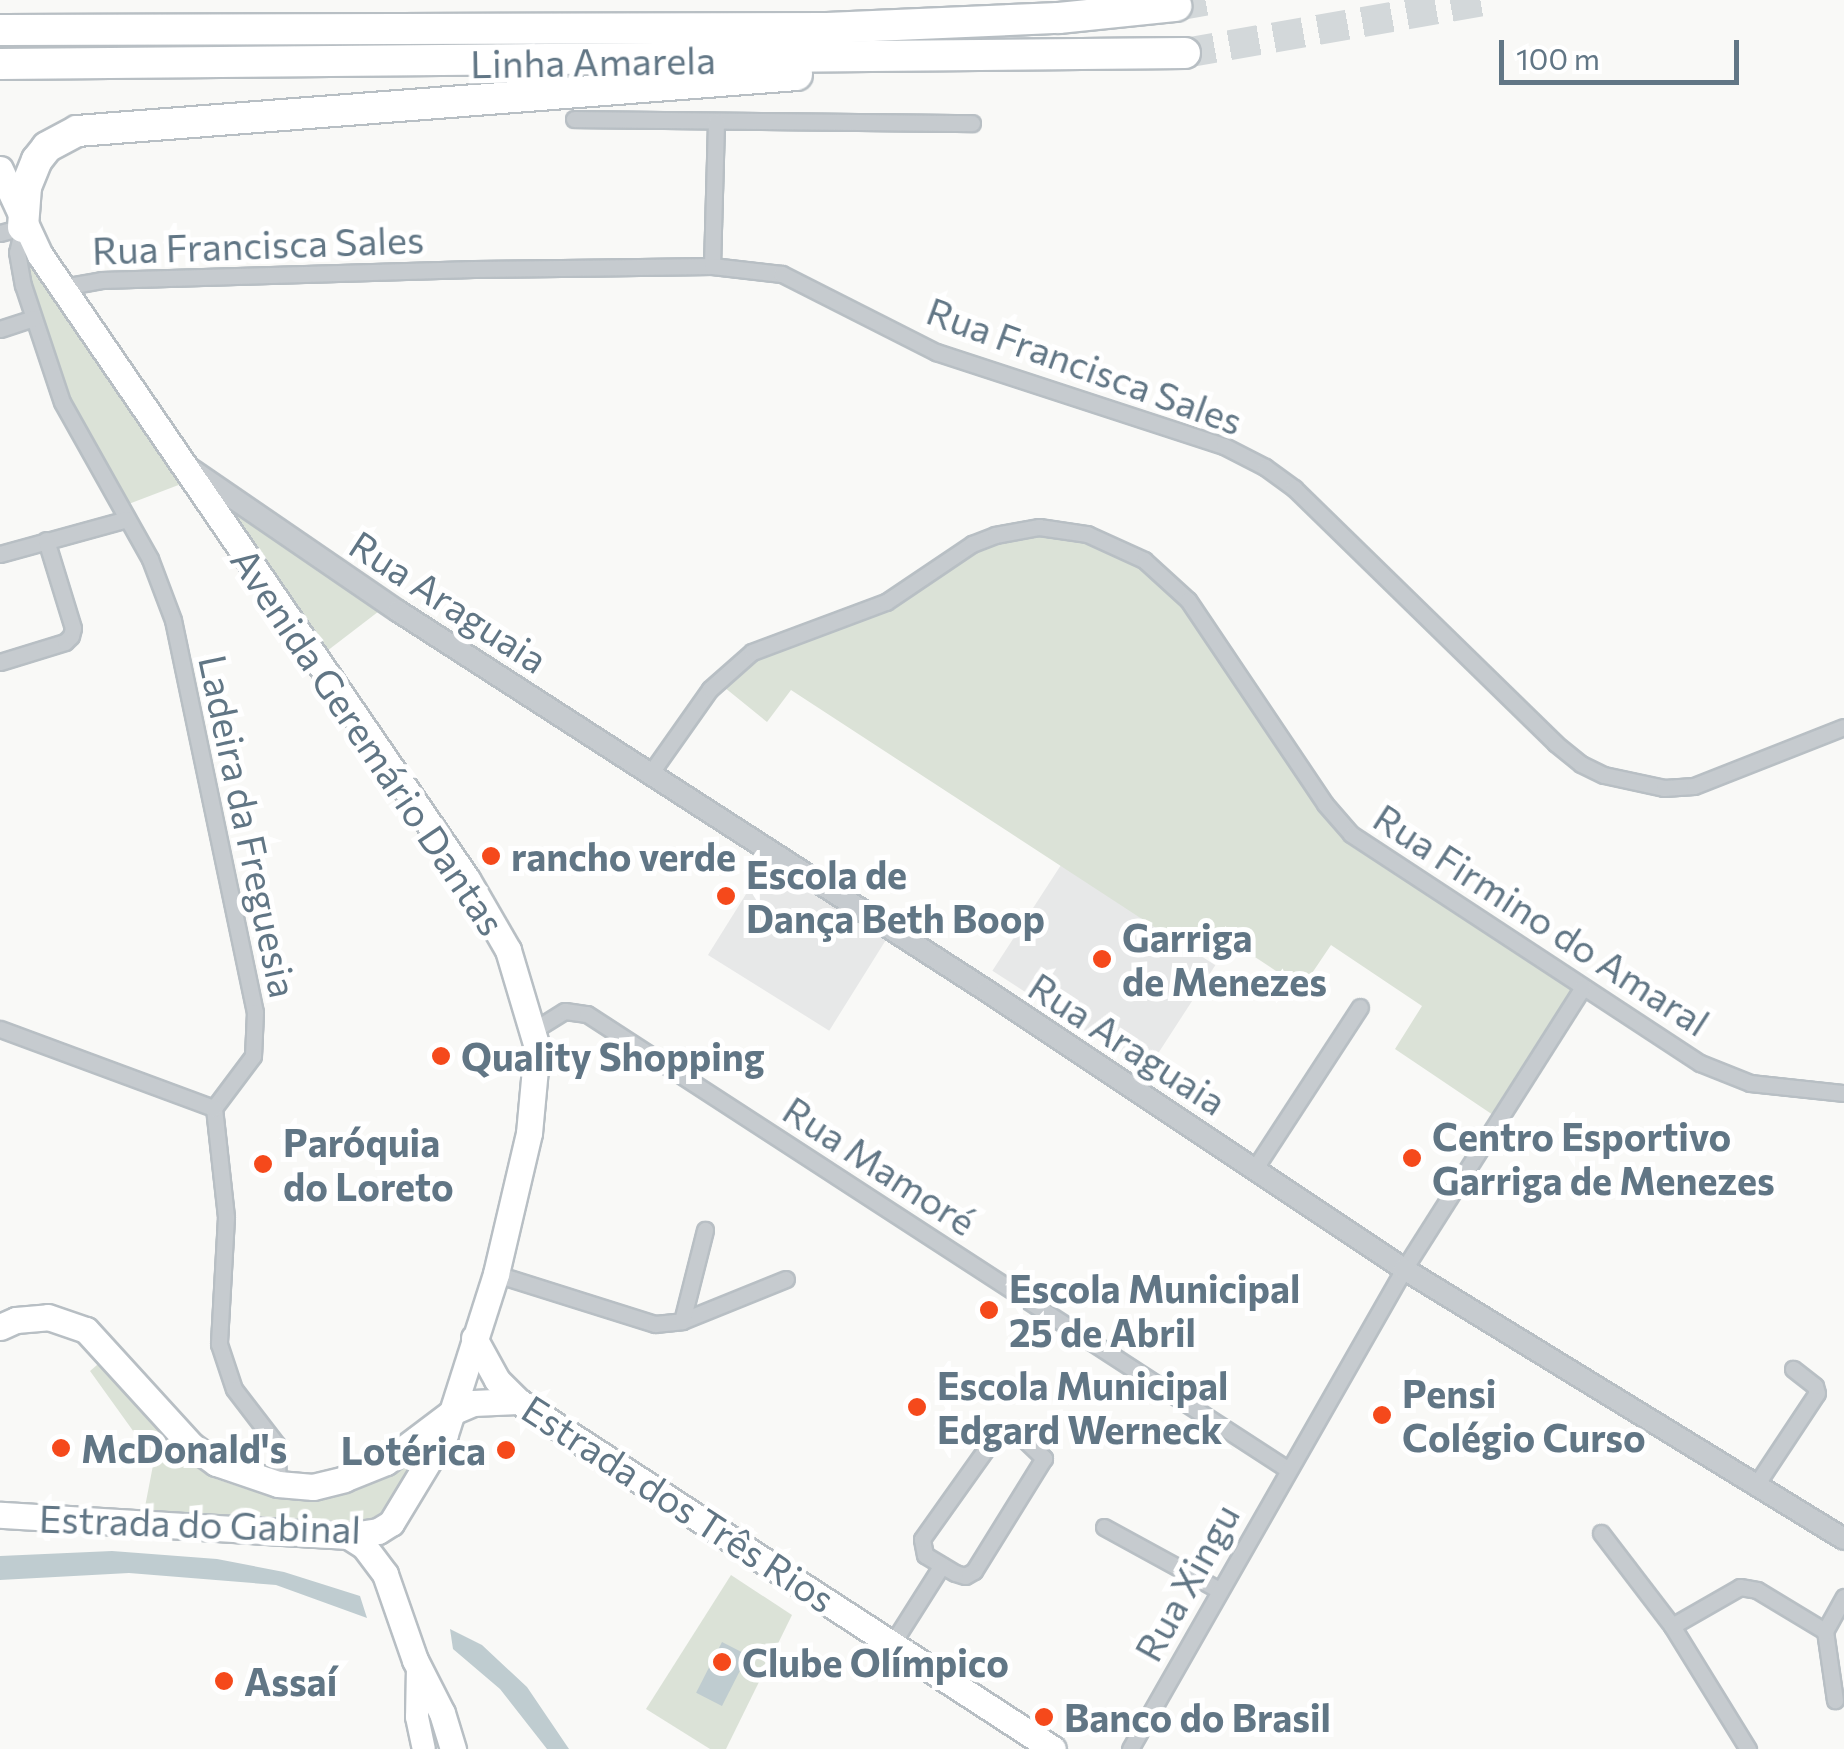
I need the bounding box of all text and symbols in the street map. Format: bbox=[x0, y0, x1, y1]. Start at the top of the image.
scale bar bbox=[1504, 20, 1744, 82]
street label: Linha Amarela bbox=[470, 36, 716, 86]
text: 100 m bbox=[1516, 39, 1600, 76]
street label: Rua Francisca Sales bbox=[91, 215, 425, 273]
street label: Rua Francisca Sales bbox=[921, 287, 1249, 443]
street label: Rua Araguaia bbox=[342, 520, 556, 682]
street label: Avenida Geremário Dantas bbox=[222, 539, 516, 943]
street label: Ladeira da Freguesia bbox=[190, 651, 308, 1001]
street label: Rua Firmino do Amaral bbox=[1366, 794, 1718, 1044]
place label: rancho verde bbox=[511, 833, 736, 879]
marker: rancho verde bbox=[480, 845, 502, 867]
place label: Escola de Dança Beth Boop bbox=[746, 851, 1045, 941]
marker: Escola de Dança Beth Boop bbox=[715, 885, 737, 907]
place label: Garriga de Menezes bbox=[1122, 914, 1327, 1004]
marker: Garriga de Menezes bbox=[1091, 948, 1113, 970]
street label: Rua Araguaia bbox=[1021, 962, 1235, 1124]
place label: Quality Shopping bbox=[461, 1033, 765, 1079]
marker: Quality Shopping bbox=[430, 1045, 452, 1067]
street label: Rua Mamoré bbox=[775, 1086, 985, 1244]
place label: Centro Esportivo Garriga de Menezes bbox=[1432, 1113, 1775, 1202]
place label: Paróquia do Loreto bbox=[283, 1119, 454, 1208]
marker: Centro Esportivo Garriga de Menezes bbox=[1401, 1147, 1423, 1169]
marker: Paróquia do Loreto bbox=[252, 1153, 274, 1175]
place label: Escola Municipal 25 de Abril bbox=[1009, 1265, 1300, 1355]
marker: Escola Municipal 25 de Abril bbox=[978, 1299, 1000, 1321]
place label: Escola Municipal Edgard Werneck bbox=[937, 1362, 1228, 1452]
place label: Pensi Colégio Curso bbox=[1402, 1370, 1646, 1460]
street label: Estrada dos Três Rios bbox=[514, 1385, 844, 1621]
marker: Escola Municipal Edgard Werneck bbox=[906, 1396, 928, 1418]
marker: Pensi Colégio Curso bbox=[1371, 1404, 1393, 1426]
place label: McDonald's bbox=[81, 1425, 287, 1471]
place label: Lotérica bbox=[341, 1427, 486, 1473]
marker: McDonald's bbox=[50, 1437, 72, 1459]
marker: Lotérica bbox=[495, 1439, 517, 1461]
street label: Estrada do Gabinal bbox=[38, 1495, 362, 1551]
street label: Rua Xingu bbox=[1124, 1495, 1248, 1669]
place label: Clube Olímpico bbox=[742, 1639, 1009, 1685]
marker: Clube Olímpico bbox=[711, 1651, 733, 1673]
place label: Assaí bbox=[244, 1658, 337, 1704]
marker: Assaí bbox=[213, 1670, 235, 1692]
place label: Banco do Brasil bbox=[1064, 1694, 1331, 1740]
marker: Banco do Brasil bbox=[1033, 1706, 1055, 1728]

